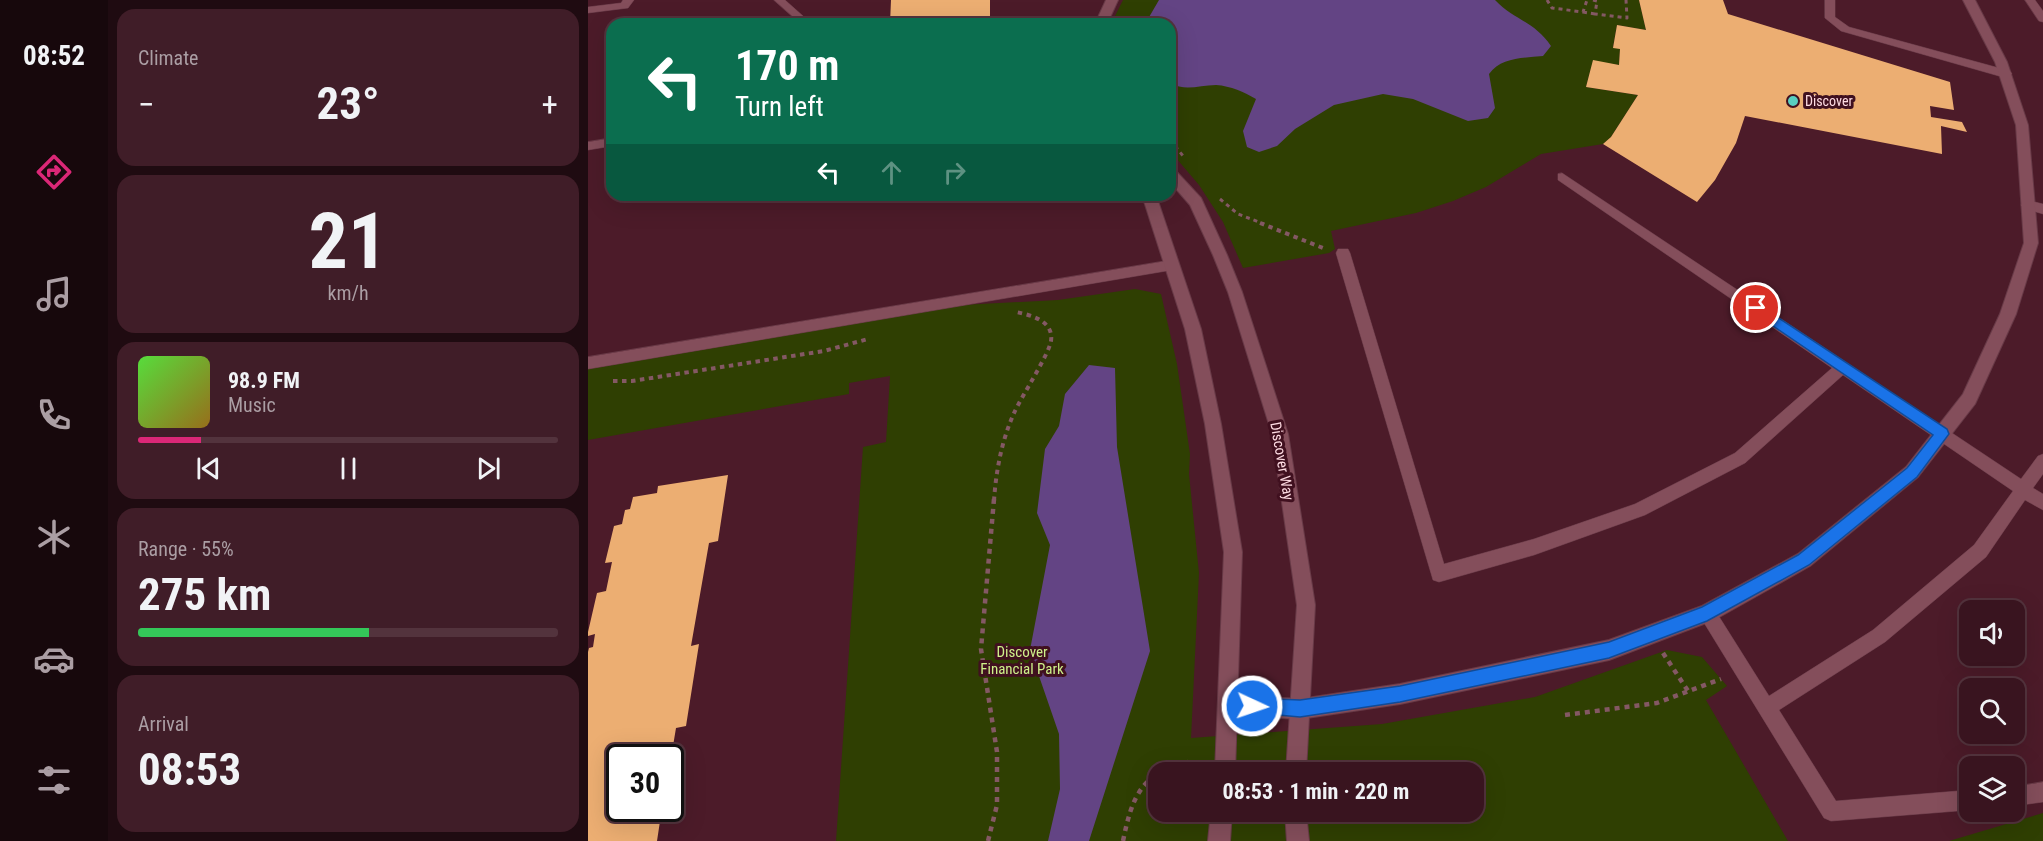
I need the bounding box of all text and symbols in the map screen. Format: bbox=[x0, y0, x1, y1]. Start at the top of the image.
text: 08:52 bbox=[23, 40, 85, 72]
text: 170 m bbox=[735, 41, 840, 90]
icon: left bbox=[636, 42, 714, 120]
text: Climate bbox=[138, 46, 198, 70]
text: 23° bbox=[317, 77, 380, 130]
text: − bbox=[138, 85, 155, 124]
text: + bbox=[542, 85, 558, 124]
text: Turn left bbox=[735, 91, 824, 123]
place label: Discover bbox=[1805, 93, 1853, 109]
marker: Discover bbox=[1786, 94, 1800, 108]
icon: directions bbox=[33, 151, 75, 193]
icon: left bbox=[812, 156, 845, 189]
icon: ahead bbox=[875, 156, 908, 189]
icon: right bbox=[938, 156, 971, 189]
text: 21 bbox=[309, 196, 387, 287]
icon: music bbox=[33, 273, 75, 315]
text: km/h bbox=[327, 281, 369, 305]
pin bbox=[1730, 282, 1781, 333]
icon: arrive bbox=[1739, 291, 1772, 324]
text: 98.9 FM bbox=[228, 368, 300, 393]
text: Music bbox=[228, 393, 276, 417]
icon: phone bbox=[33, 394, 75, 436]
street label: Discover Way bbox=[1266, 420, 1298, 502]
icon: previous bbox=[192, 452, 225, 485]
icon: pause bbox=[332, 452, 365, 485]
icon: next bbox=[472, 452, 505, 485]
icon: climate bbox=[33, 516, 75, 558]
text: Range · 55% bbox=[138, 537, 234, 561]
text: 275 km bbox=[138, 568, 271, 621]
map controls bbox=[1959, 600, 2025, 822]
button: sound bbox=[1959, 600, 2025, 666]
icon: car bbox=[33, 638, 75, 680]
park label: Discover Financial Park bbox=[980, 643, 1064, 678]
position arrow bbox=[1220, 674, 1284, 738]
button: search bbox=[1959, 678, 2025, 744]
text: Arrival bbox=[138, 712, 189, 736]
text: 08:53 bbox=[138, 743, 241, 796]
speed limit sign: 30 bbox=[606, 744, 684, 822]
button: layers bbox=[1959, 756, 2025, 822]
icon: filters bbox=[33, 759, 75, 801]
text: 08:53 · 1 min · 220 m bbox=[1223, 779, 1409, 804]

